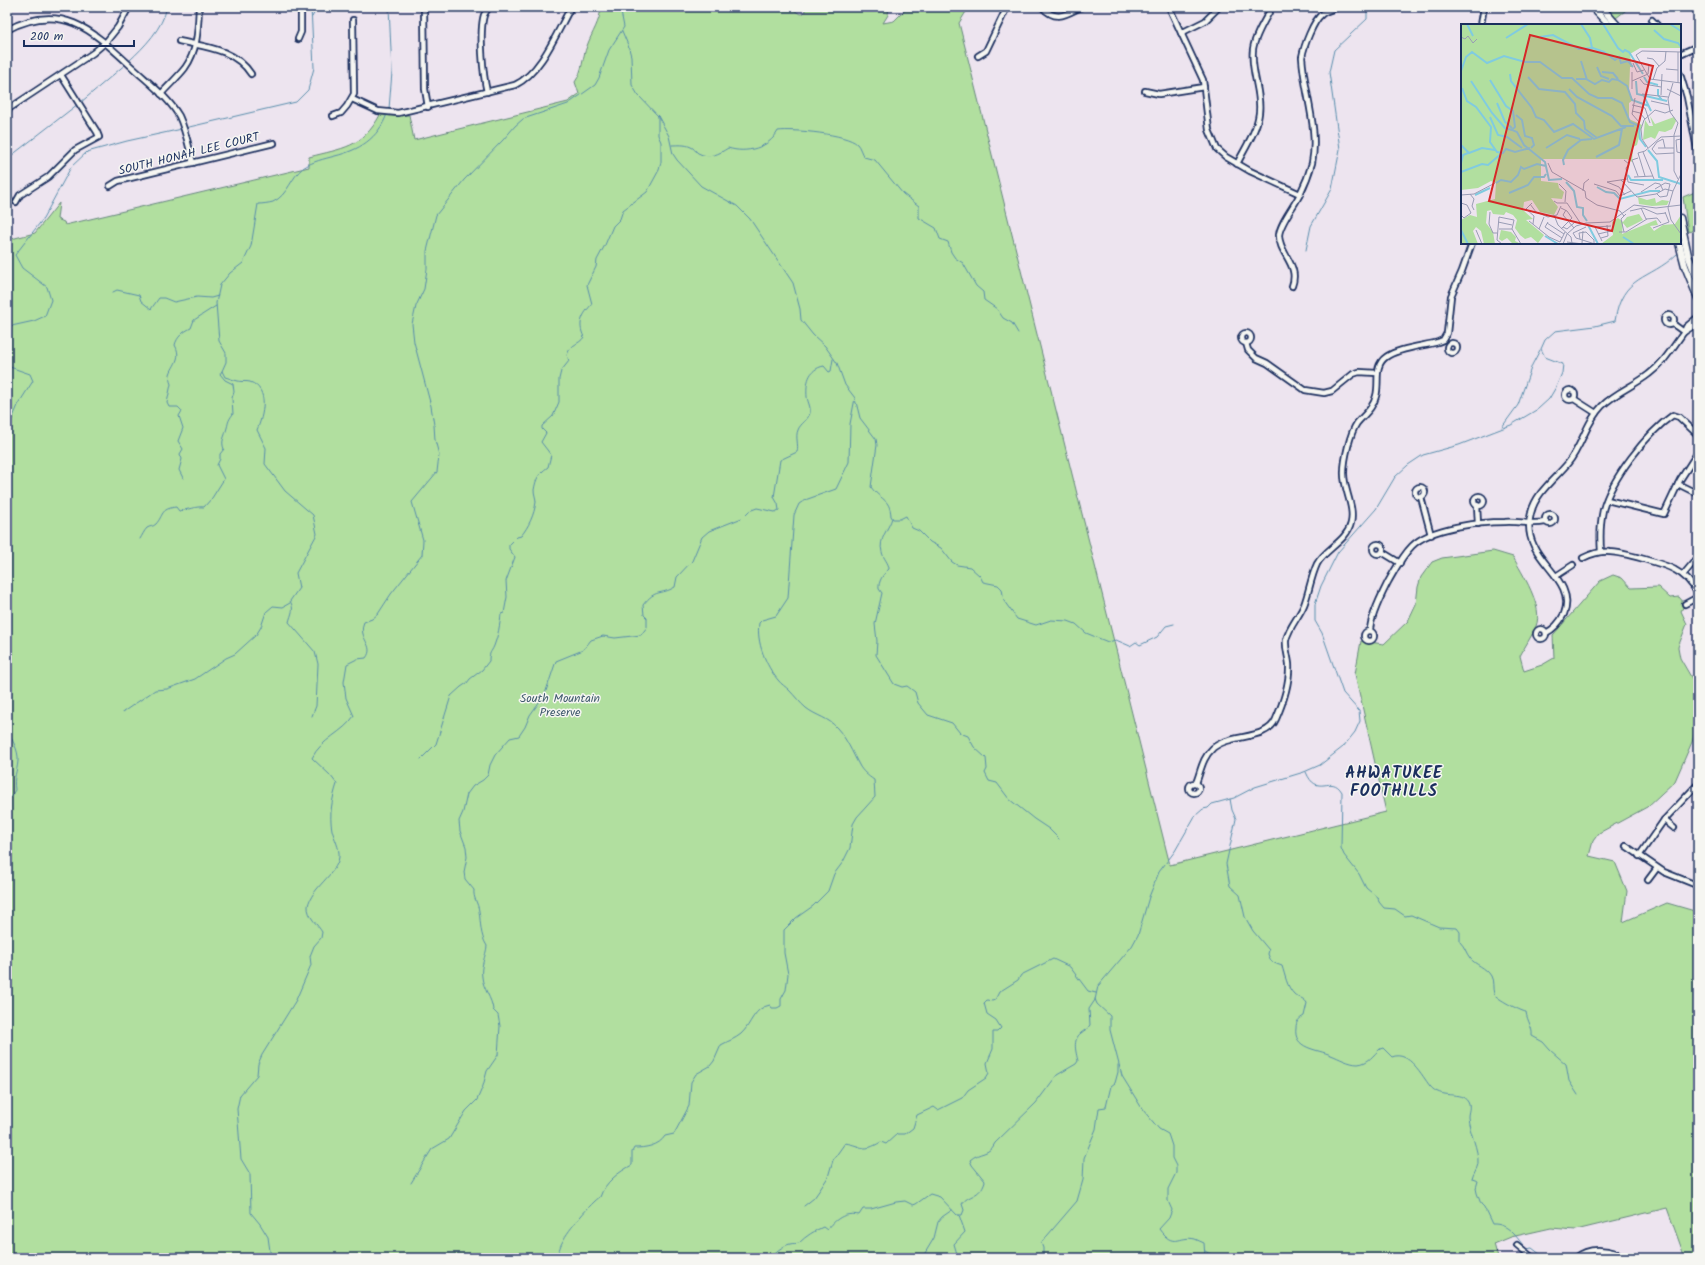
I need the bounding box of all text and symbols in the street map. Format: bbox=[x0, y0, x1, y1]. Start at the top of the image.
scale bar bbox=[24, 22, 134, 48]
inset map bbox=[1461, 24, 1681, 244]
text: 200 m bbox=[30, 27, 64, 46]
street label: SOUTH HONAH LEE COURT bbox=[117, 127, 263, 181]
park label: South Mountain Preserve bbox=[520, 689, 600, 722]
district label: AHWATUKEE FOOTHILLS bbox=[1345, 761, 1443, 804]

